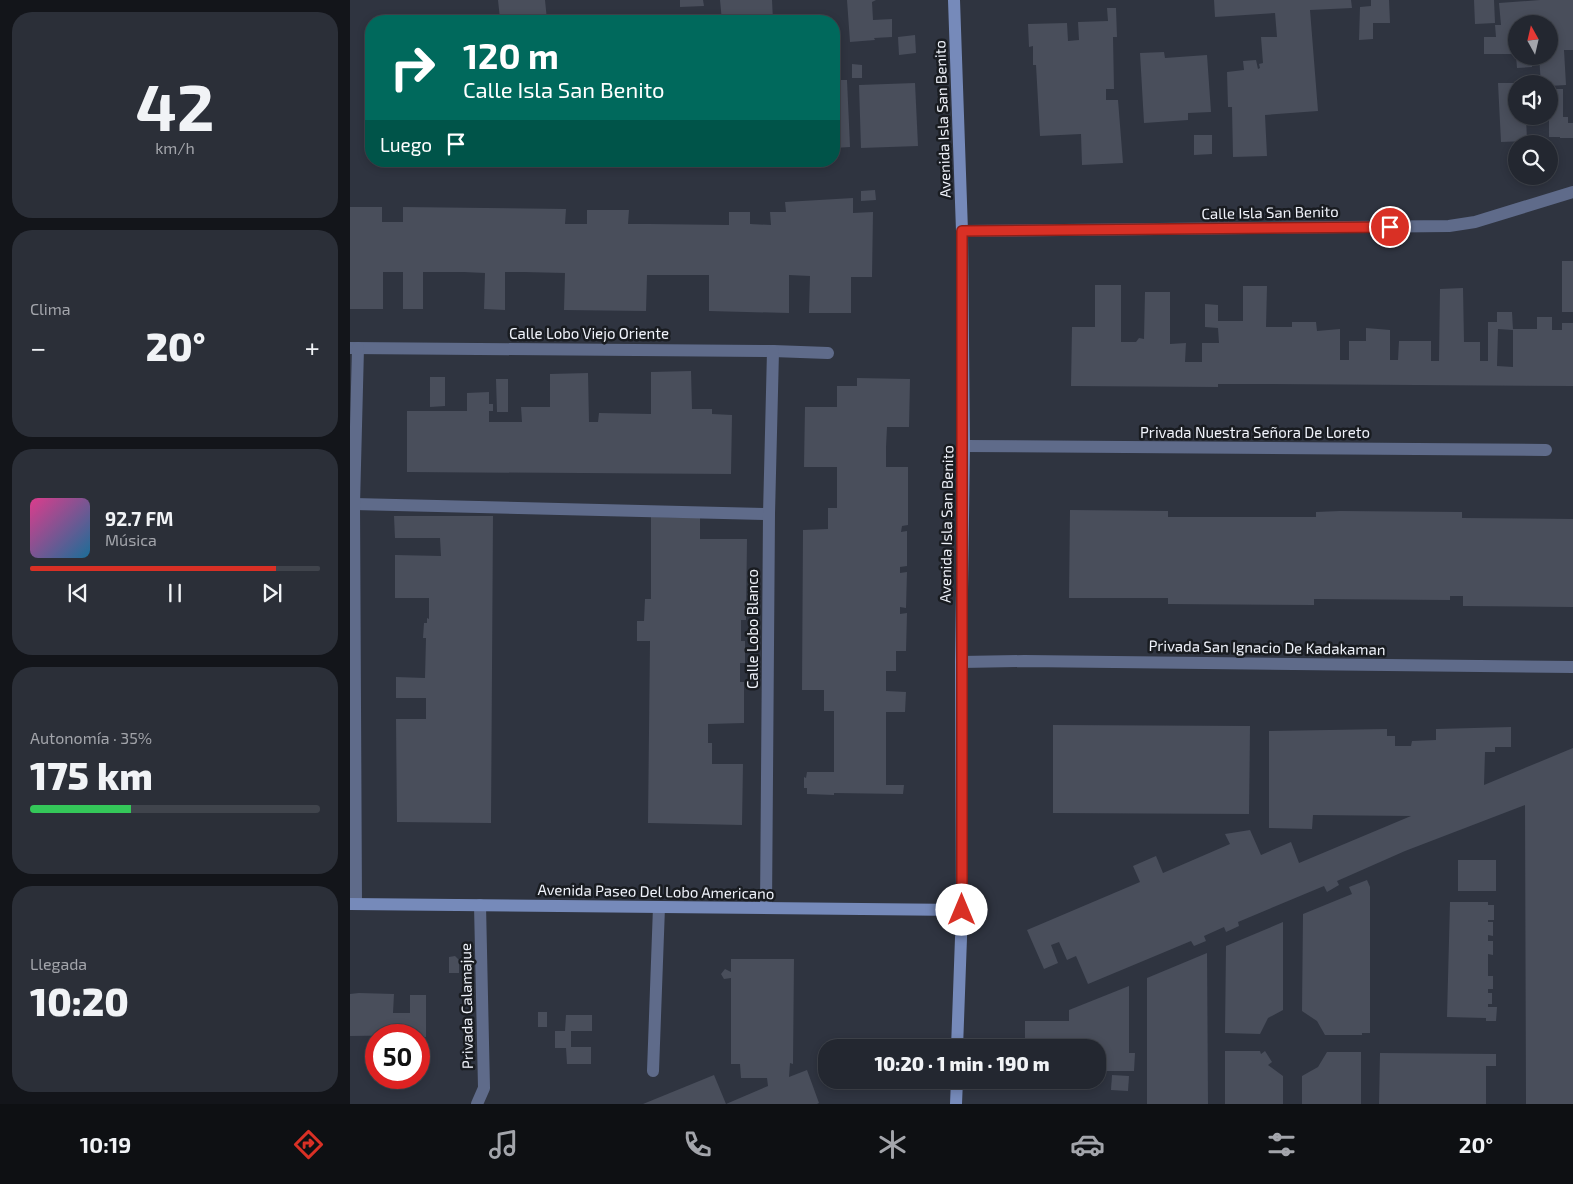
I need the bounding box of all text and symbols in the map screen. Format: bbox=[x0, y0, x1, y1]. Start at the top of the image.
north arrow bbox=[1508, 15, 1558, 65]
map controls bbox=[1508, 15, 1558, 185]
text: 120 m bbox=[463, 34, 559, 76]
icon: right bbox=[380, 35, 445, 100]
street label: Avenida Isla San Benito bbox=[930, 40, 954, 198]
text: 42 bbox=[135, 66, 215, 144]
button: sound bbox=[1508, 75, 1558, 125]
text: Calle Isla San Benito bbox=[463, 76, 665, 102]
icon: arrive bbox=[442, 130, 470, 158]
text: Luego bbox=[380, 133, 432, 156]
button: search bbox=[1508, 135, 1558, 185]
text: km/h bbox=[155, 138, 195, 157]
street label: Calle Isla San Benito bbox=[1201, 202, 1339, 222]
pin bbox=[1369, 206, 1411, 248]
icon: arrive bbox=[1376, 213, 1404, 241]
text: Clima bbox=[30, 299, 71, 318]
text: 20° bbox=[146, 323, 205, 369]
street label: Calle Lobo Viejo Oriente bbox=[509, 324, 669, 343]
text: − bbox=[30, 330, 46, 364]
text: + bbox=[305, 330, 320, 364]
street label: Privada Nuestra Señora De Loreto bbox=[1140, 423, 1370, 441]
street label: Avenida Isla San Benito bbox=[936, 445, 956, 603]
text: 92.7 FM bbox=[105, 507, 173, 530]
text: Música bbox=[105, 530, 157, 549]
street label: Calle Lobo Blanco bbox=[743, 569, 761, 689]
icon: previous bbox=[64, 579, 92, 607]
icon: pause bbox=[161, 579, 189, 607]
icon: next bbox=[258, 579, 286, 607]
street label: Privada San Ignacio De Kadakaman bbox=[1148, 636, 1386, 658]
text: Autonomía · 35% bbox=[30, 728, 152, 747]
text: 175 km bbox=[30, 752, 153, 798]
street label: Avenida Paseo Del Lobo Americano bbox=[537, 880, 775, 902]
position arrow bbox=[935, 883, 987, 935]
street label: Privada Calamajue bbox=[456, 943, 477, 1069]
text: Llegada bbox=[30, 954, 87, 973]
text: 10:20 bbox=[30, 978, 129, 1024]
speed limit sign: 50 bbox=[365, 1024, 430, 1089]
text: 10:20 · 1 min · 190 m bbox=[874, 1052, 1050, 1075]
icon: directions bbox=[291, 1127, 326, 1162]
icon: music bbox=[486, 1127, 521, 1162]
icon: phone bbox=[680, 1127, 715, 1162]
icon: climate bbox=[875, 1127, 910, 1162]
icon: car bbox=[1070, 1127, 1105, 1162]
icon: filters bbox=[1264, 1127, 1299, 1162]
text: 10:19 bbox=[80, 1131, 131, 1157]
text: 20° bbox=[1459, 1131, 1493, 1157]

